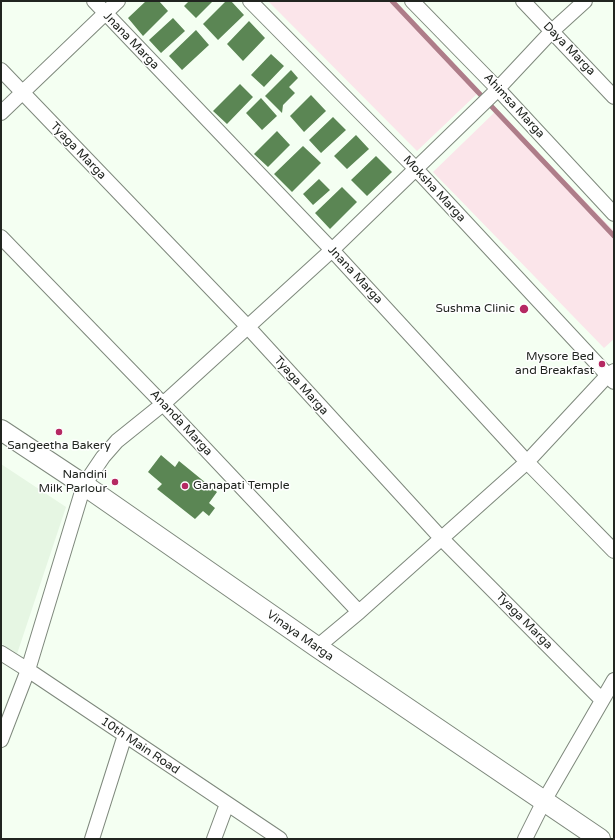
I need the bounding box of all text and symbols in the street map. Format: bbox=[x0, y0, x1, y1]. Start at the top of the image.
street label: Jnana Marga bbox=[100, 9, 162, 73]
street label: Daya Marga bbox=[540, 19, 598, 79]
street label: Ahimsa Marga bbox=[480, 71, 548, 141]
street label: Tyaga Marga bbox=[47, 119, 109, 183]
street label: Moksha Marga bbox=[400, 153, 468, 225]
street label: Jnana Marga bbox=[325, 243, 385, 307]
place label: Sushma Clinic bbox=[435, 302, 515, 316]
marker: Sushma Clinic bbox=[518, 303, 530, 315]
place label: Mysore Bed and Breakfast bbox=[515, 350, 594, 378]
street label: Tyaga Marga bbox=[271, 354, 331, 418]
marker: Mysore Bed and Breakfast bbox=[597, 359, 607, 369]
street label: Ananda Marga bbox=[147, 387, 215, 459]
marker: Sangeetha Bakery bbox=[54, 427, 64, 437]
place label: Sangeetha Bakery bbox=[7, 439, 111, 453]
place label: Nandini Milk Parlour bbox=[39, 468, 107, 496]
marker: Nandini Milk Parlour bbox=[110, 477, 120, 487]
place label: Ganapati Temple bbox=[193, 479, 289, 493]
marker: Ganapati Temple bbox=[180, 481, 190, 491]
street label: Tyaga Marga bbox=[493, 590, 555, 652]
street label: Vinaya Marga bbox=[264, 608, 336, 664]
street label: 10th Main Road bbox=[98, 714, 182, 778]

